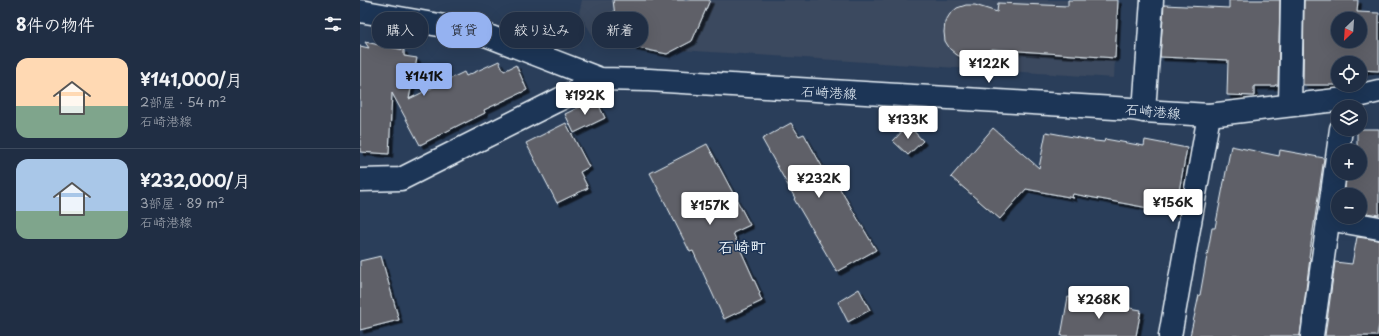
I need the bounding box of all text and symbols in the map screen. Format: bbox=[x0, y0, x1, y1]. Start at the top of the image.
text: 8件の物件 bbox=[16, 11, 95, 37]
chip: 購入 bbox=[372, 12, 428, 48]
chip: 賃貸 bbox=[436, 12, 492, 48]
chip: 絞り込み bbox=[500, 12, 584, 48]
chip: 新着 bbox=[592, 12, 648, 48]
north arrow bbox=[1331, 12, 1367, 48]
map controls bbox=[1331, 12, 1367, 224]
icon: filters bbox=[322, 13, 344, 35]
pin: ¥122K bbox=[961, 50, 1017, 84]
text: ¥122K bbox=[968, 53, 1010, 72]
button: locate bbox=[1331, 56, 1367, 92]
pin: ¥141K bbox=[396, 63, 452, 97]
text: ¥141,000/月 bbox=[140, 66, 243, 92]
text: ¥141K bbox=[405, 66, 443, 85]
icon: home bbox=[48, 74, 96, 122]
street label: 石崎港線 bbox=[800, 80, 858, 104]
pin: ¥192K bbox=[557, 82, 613, 116]
text: ¥192K bbox=[565, 85, 605, 104]
text: 2部屋 · 54 m² bbox=[140, 92, 226, 111]
street label: 石崎港線 bbox=[1124, 98, 1182, 124]
button: layers bbox=[1331, 100, 1367, 136]
pin: ¥133K bbox=[880, 106, 936, 140]
text: ¥133K bbox=[888, 109, 928, 128]
text: 石崎港線 bbox=[140, 111, 192, 130]
button: + bbox=[1331, 144, 1367, 180]
pin: ¥232K bbox=[791, 165, 847, 199]
text: ¥232,000/月 bbox=[140, 167, 250, 193]
text: ¥232K bbox=[797, 168, 841, 187]
icon: home bbox=[48, 175, 96, 223]
button: − bbox=[1331, 188, 1367, 224]
pin: ¥156K bbox=[1145, 189, 1201, 223]
pin: ¥157K bbox=[682, 192, 738, 226]
text: ¥156K bbox=[1153, 192, 1193, 211]
text: 3部屋 · 89 m² bbox=[140, 193, 225, 212]
text: ¥157K bbox=[690, 195, 730, 214]
text: 石崎港線 bbox=[140, 212, 192, 231]
district label: 石崎町 bbox=[718, 234, 766, 258]
pin: ¥268K bbox=[1071, 286, 1127, 320]
text: ¥268K bbox=[1077, 289, 1121, 308]

